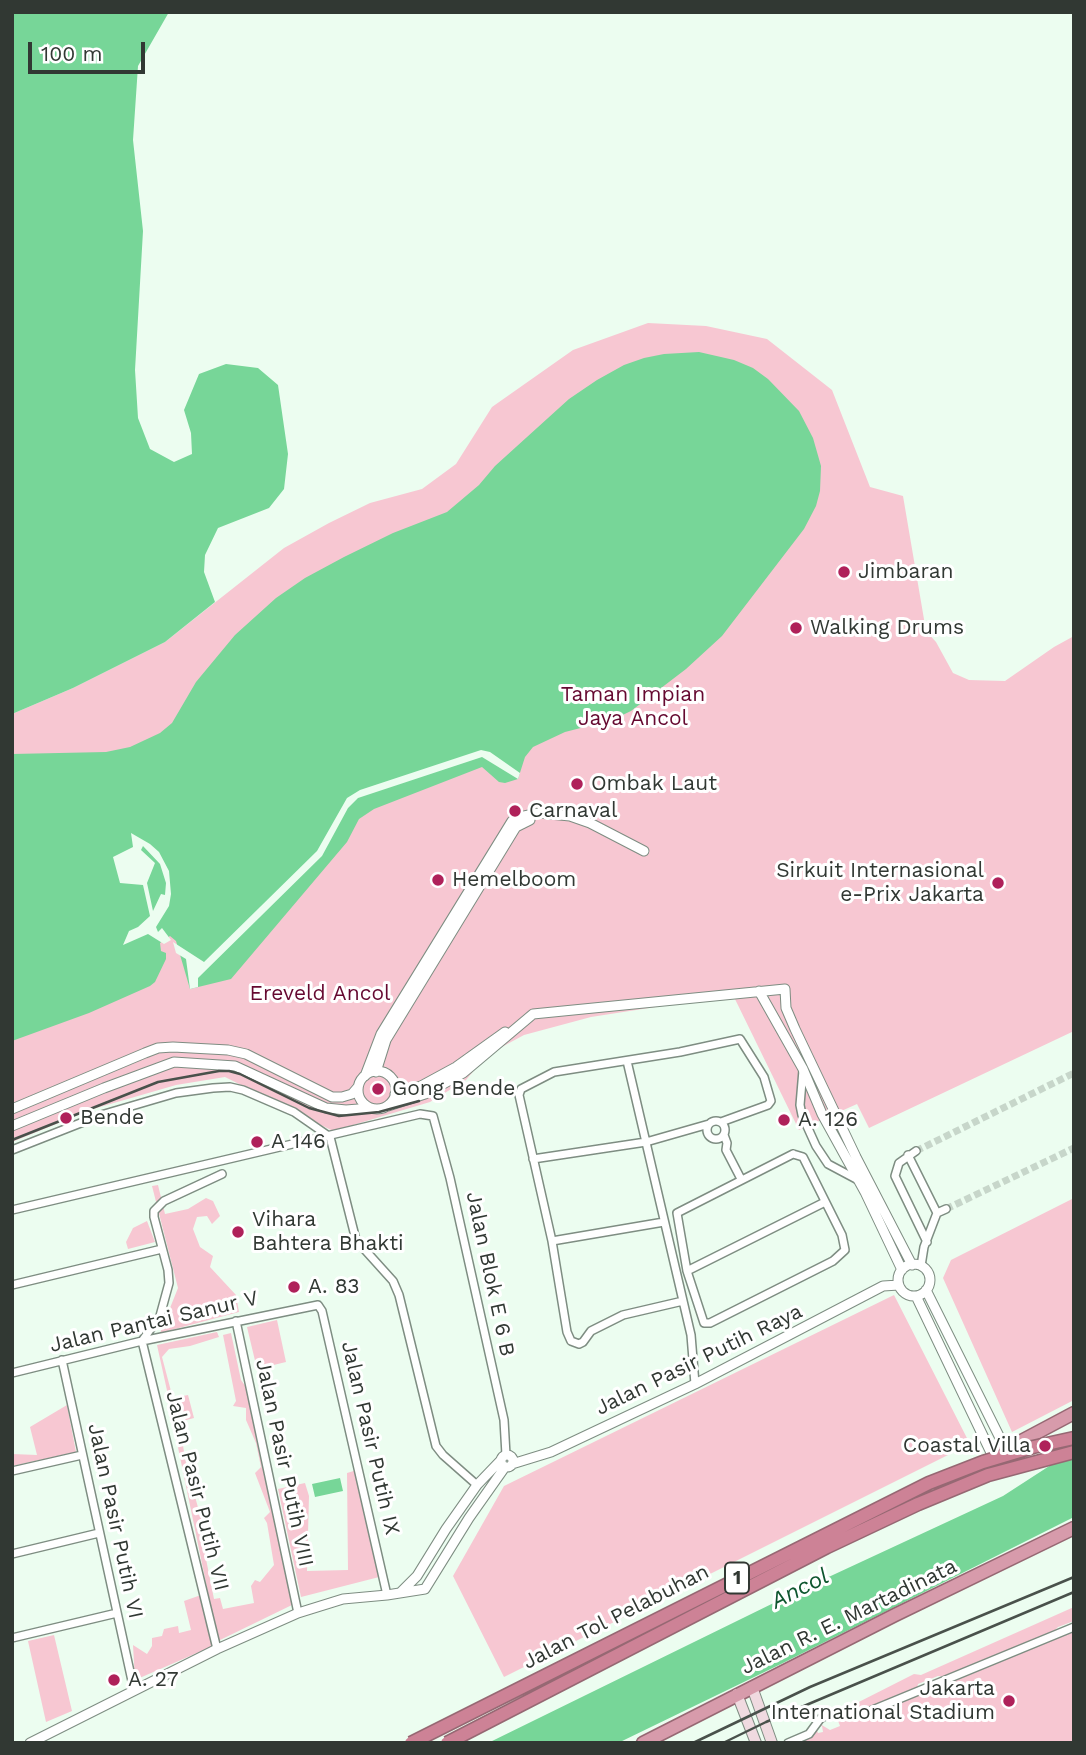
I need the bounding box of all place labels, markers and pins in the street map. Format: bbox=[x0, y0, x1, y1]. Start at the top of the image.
place label: Jimbaran bbox=[858, 559, 954, 585]
marker: Jimbaran bbox=[836, 564, 852, 580]
place label: Walking Drums bbox=[810, 615, 964, 641]
marker: Walking Drums bbox=[788, 620, 804, 636]
place label: Ombak Laut bbox=[591, 771, 717, 797]
marker: Ombak Laut bbox=[569, 776, 585, 792]
place label: Carnaval bbox=[529, 798, 617, 824]
marker: Carnaval bbox=[507, 803, 523, 819]
place label: Sirkuit Internasional e-Prix Jakarta bbox=[776, 858, 984, 908]
place label: Hemelboom bbox=[452, 867, 576, 893]
marker: Hemelboom bbox=[430, 872, 446, 888]
marker: Sirkuit Internasional e-Prix Jakarta bbox=[990, 875, 1006, 891]
place label: Gong Bende bbox=[392, 1076, 515, 1102]
marker: Gong Bende bbox=[370, 1081, 386, 1097]
place label: Bende bbox=[80, 1105, 144, 1131]
place label: A. 126 bbox=[798, 1107, 858, 1133]
marker: Bende bbox=[58, 1110, 74, 1126]
marker: A. 126 bbox=[776, 1112, 792, 1128]
place label: A 146 bbox=[271, 1129, 326, 1155]
marker: A 146 bbox=[249, 1134, 265, 1150]
place label: Vihara Bahtera Bhakti bbox=[252, 1207, 404, 1257]
marker: Vihara Bahtera Bhakti bbox=[230, 1224, 246, 1240]
place label: A. 83 bbox=[308, 1274, 360, 1300]
marker: A. 83 bbox=[286, 1279, 302, 1295]
place label: Coastal Villa bbox=[903, 1433, 1031, 1459]
marker: Coastal Villa bbox=[1037, 1438, 1053, 1454]
place label: A. 27 bbox=[128, 1667, 178, 1693]
marker: A. 27 bbox=[106, 1672, 122, 1688]
place label: Jakarta International Stadium bbox=[771, 1676, 995, 1726]
marker: Jakarta International Stadium bbox=[1001, 1693, 1017, 1709]

